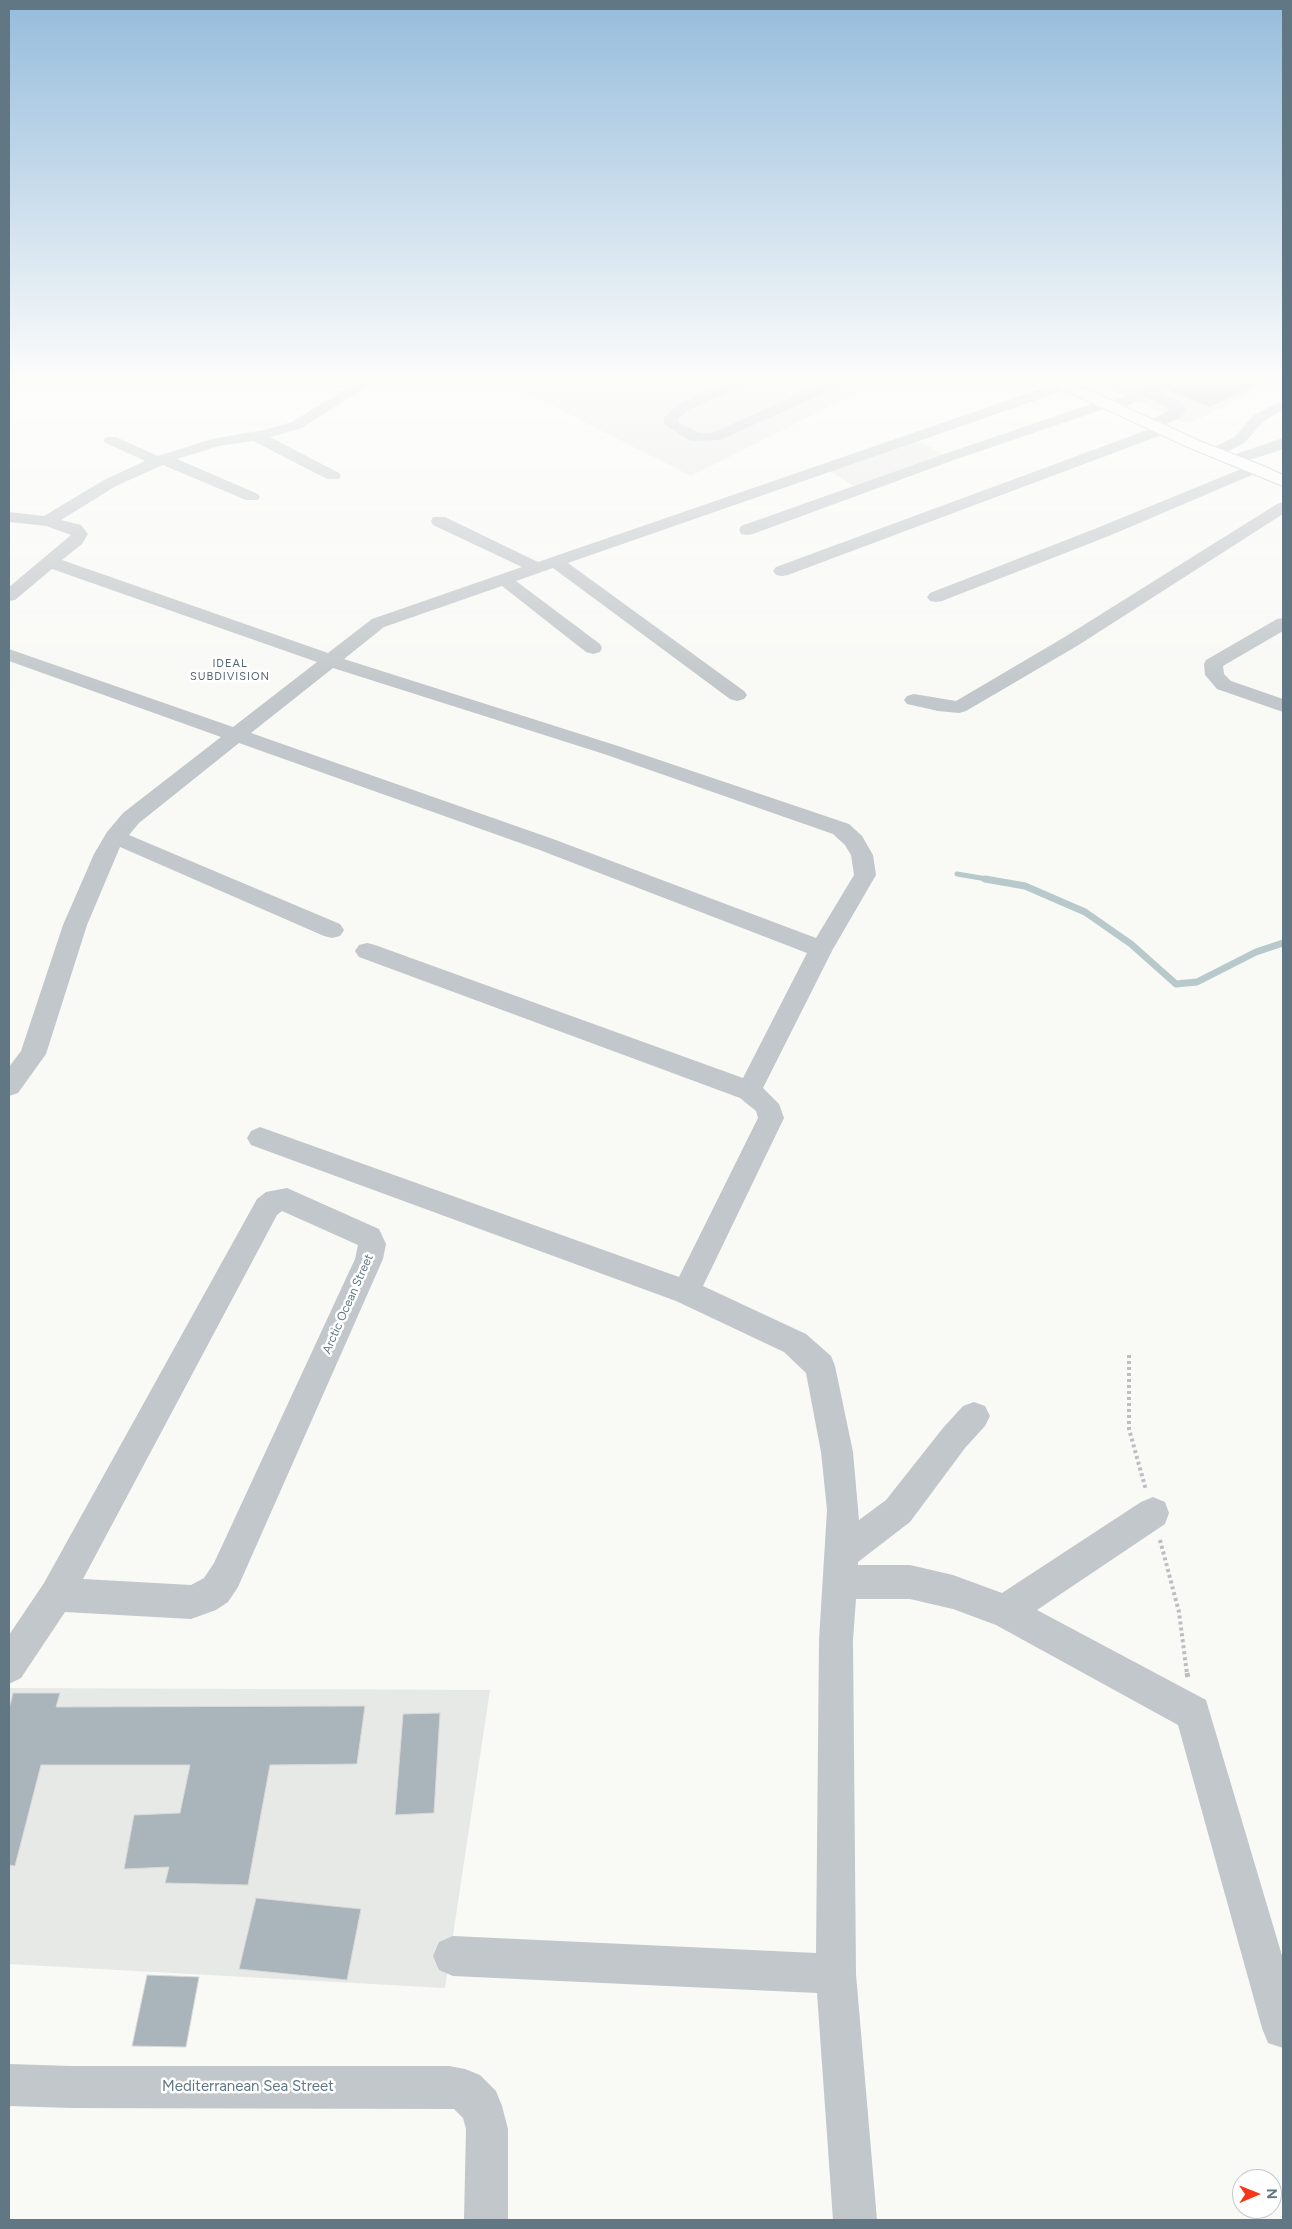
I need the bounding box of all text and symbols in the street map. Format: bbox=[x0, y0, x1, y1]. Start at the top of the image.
district label: IDEAL SUBDIVISION bbox=[189, 657, 271, 683]
street label: Arctic Ocean Street bbox=[320, 1252, 376, 1356]
street label: Mediterranean Sea Street bbox=[162, 2078, 334, 2096]
north arrow bbox=[1232, 2169, 1282, 2219]
text: N bbox=[1263, 2188, 1280, 2199]

